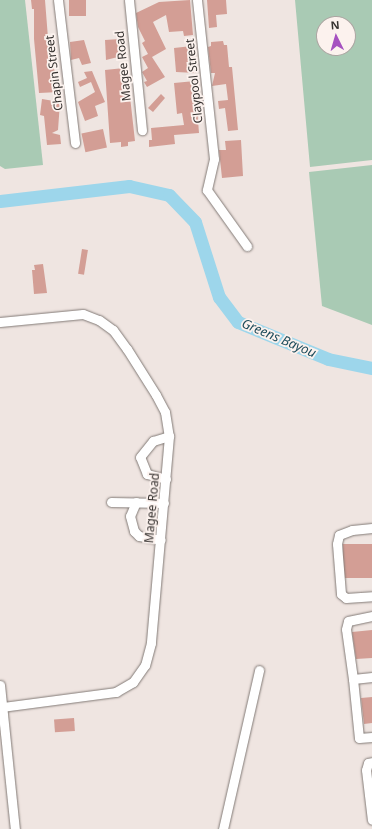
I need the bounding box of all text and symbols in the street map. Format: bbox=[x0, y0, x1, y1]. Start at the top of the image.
north arrow bbox=[316, 16, 356, 56]
text: N bbox=[330, 17, 340, 32]
street label: Magee Road bbox=[112, 30, 134, 102]
street label: Chapin Street bbox=[42, 34, 66, 112]
street label: Claypool Street bbox=[182, 38, 206, 124]
water label: Greens Bayou bbox=[239, 315, 319, 361]
street label: Magee Road bbox=[142, 472, 162, 544]

